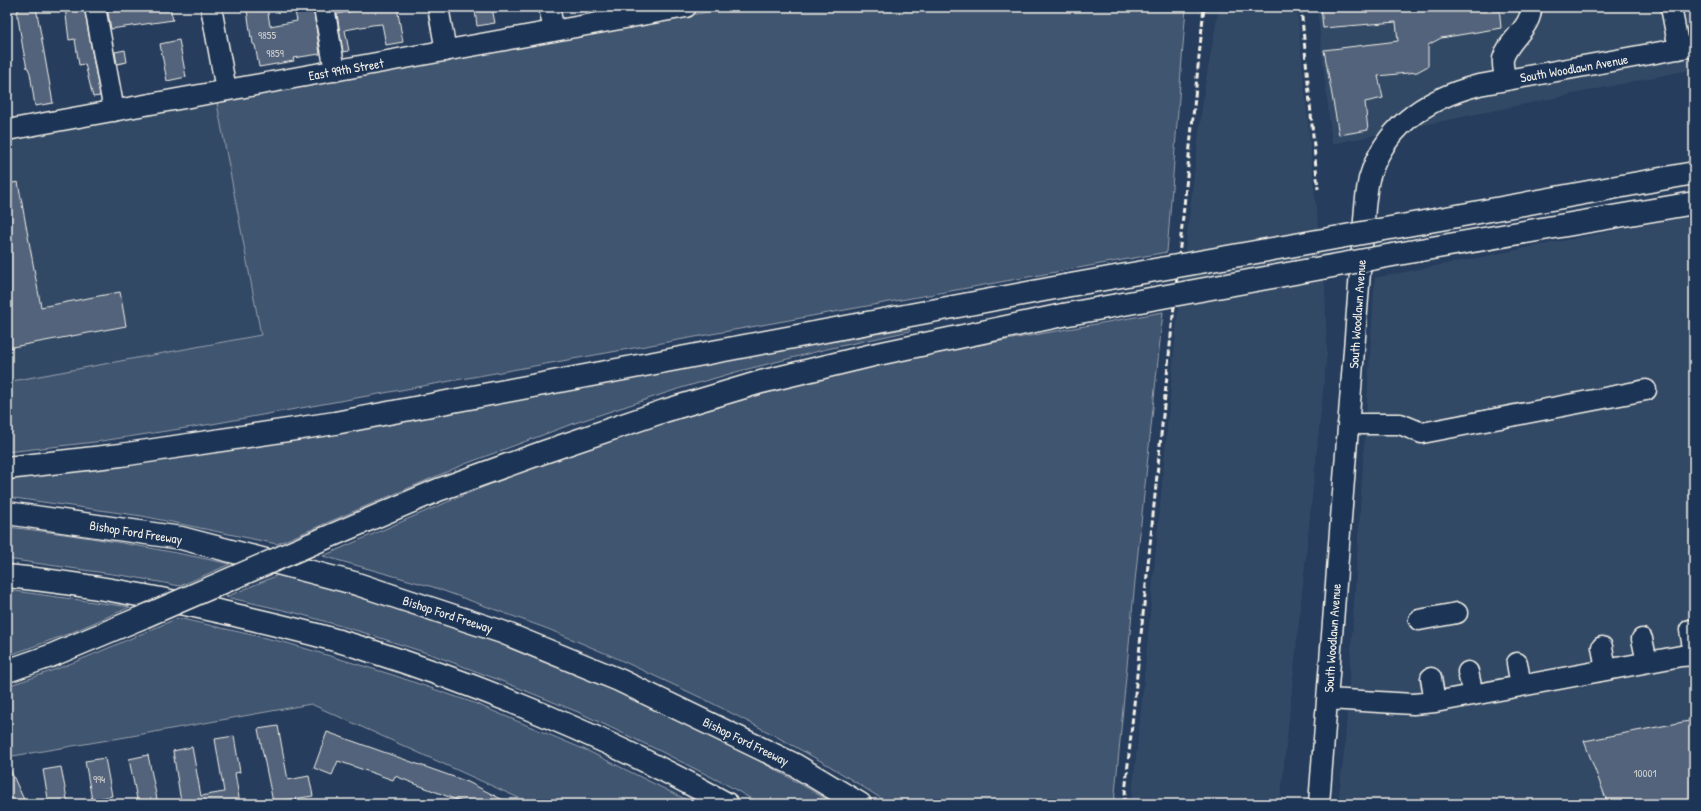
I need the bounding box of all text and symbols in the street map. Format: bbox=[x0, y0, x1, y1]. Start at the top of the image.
house number: 9855 bbox=[258, 28, 276, 42]
house number: 9859 bbox=[266, 46, 284, 60]
street label: South Woodlawn Avenue bbox=[1519, 50, 1629, 86]
street label: East 99th Street bbox=[307, 53, 386, 84]
street label: South Woodlawn Avenue bbox=[1344, 259, 1370, 369]
street label: Bishop Ford Freeway bbox=[88, 516, 184, 548]
street label: South Woodlawn Avenue bbox=[1319, 583, 1345, 693]
street label: Bishop Ford Freeway bbox=[401, 591, 496, 637]
street label: Bishop Ford Freeway bbox=[700, 712, 793, 770]
house number: 10001 bbox=[1634, 766, 1656, 780]
house number: 994 bbox=[93, 772, 105, 786]

